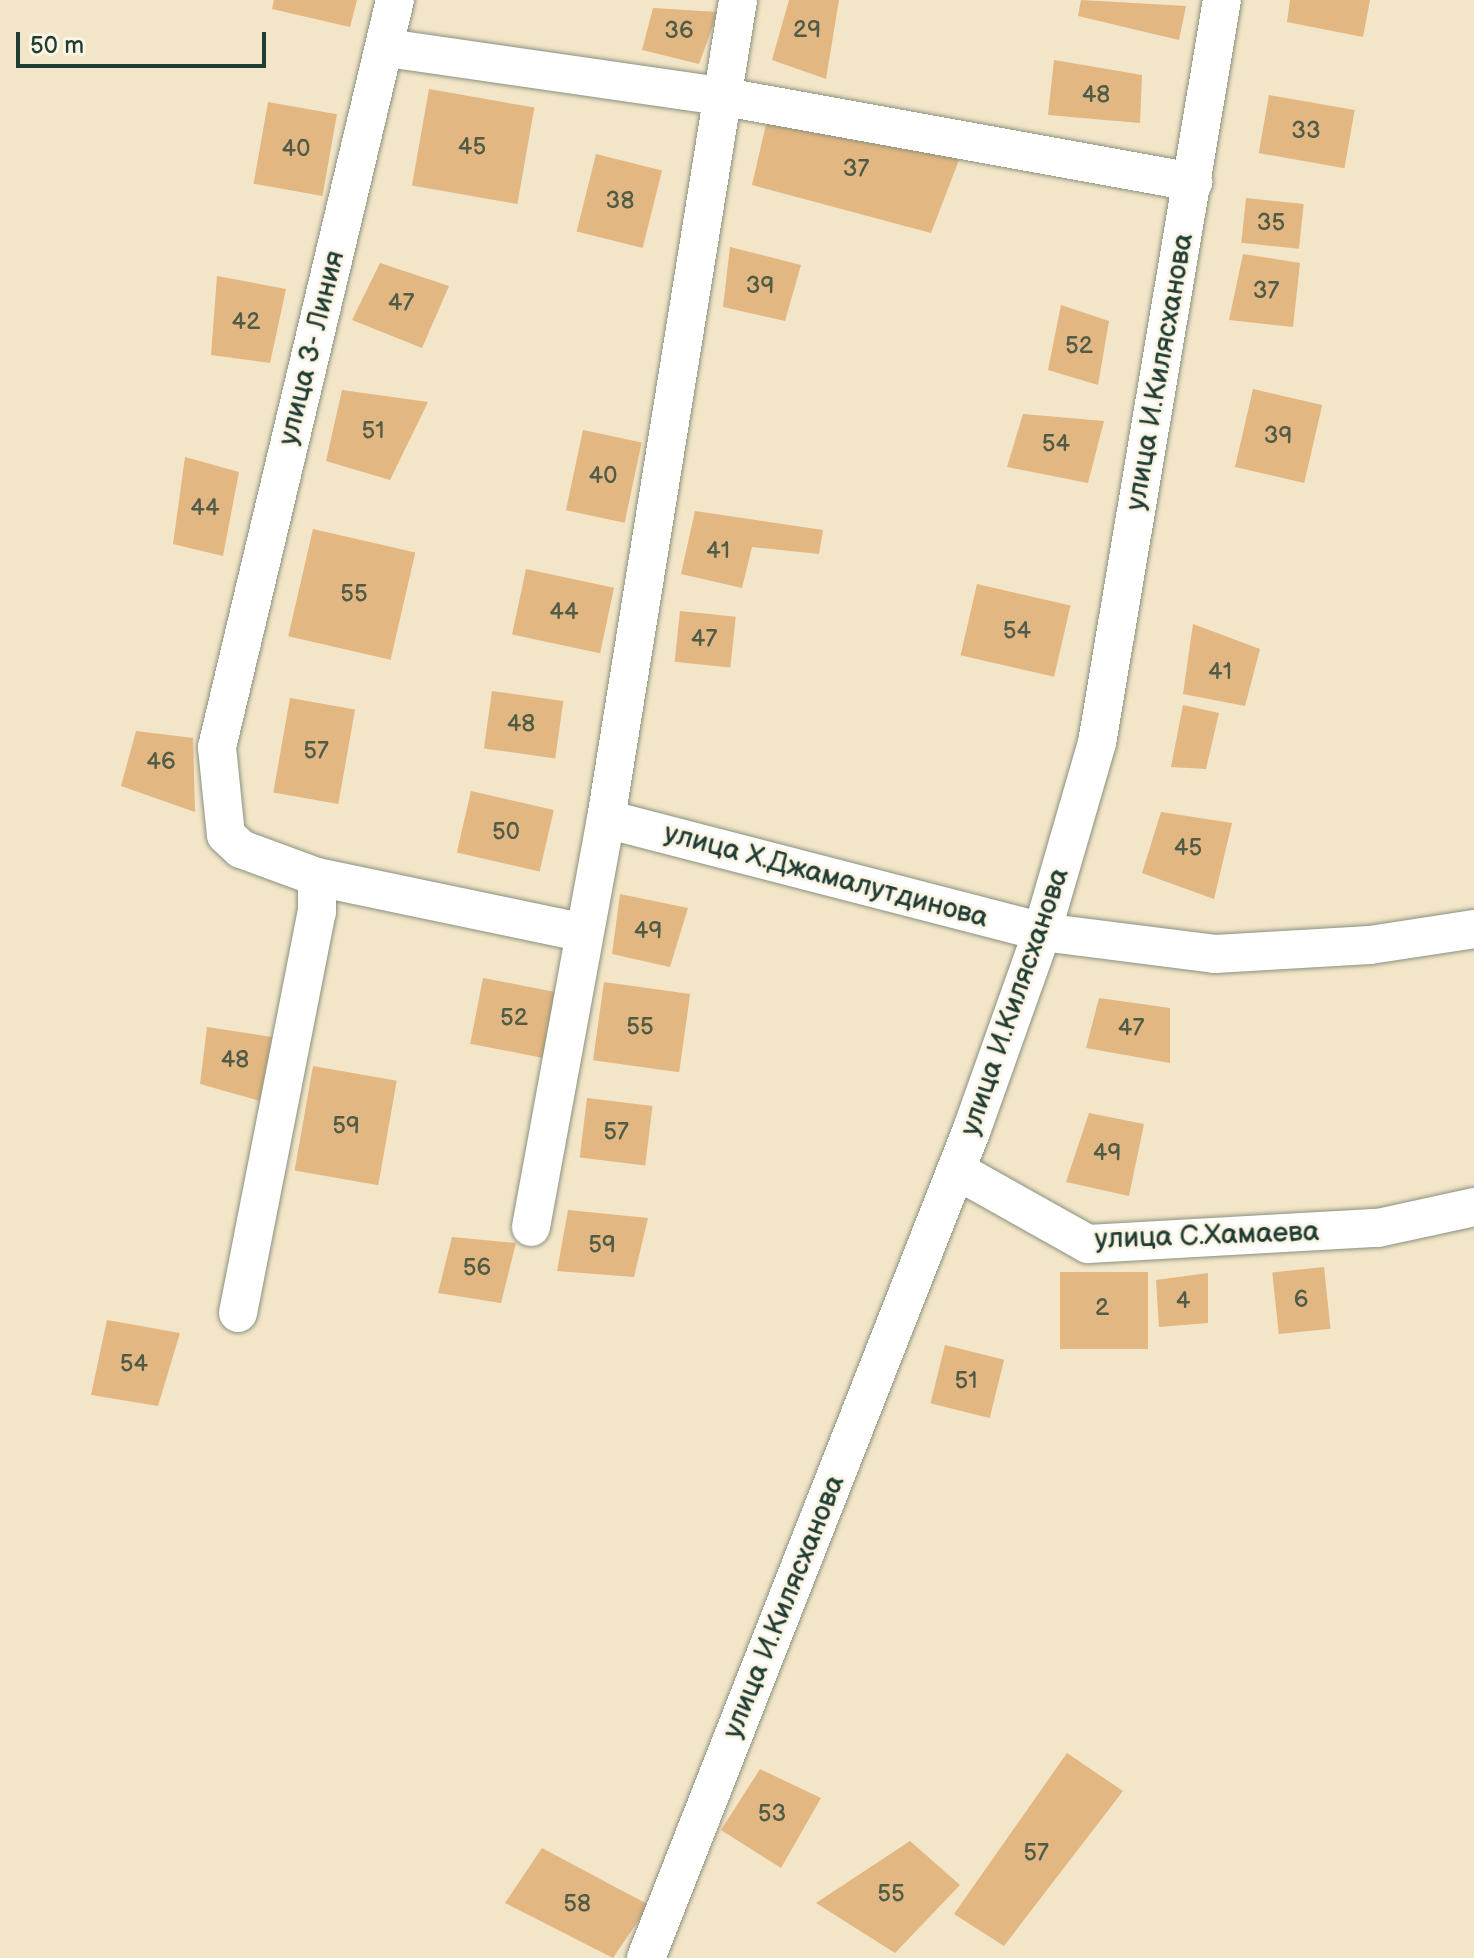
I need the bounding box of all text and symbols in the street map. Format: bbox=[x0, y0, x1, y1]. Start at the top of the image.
scale bar bbox=[20, 16, 270, 66]
house number: 29 bbox=[793, 16, 821, 44]
house number: 36 bbox=[664, 17, 694, 45]
text: 50 m bbox=[30, 31, 84, 60]
house number: 48 bbox=[1082, 81, 1110, 109]
house number: 33 bbox=[1291, 117, 1321, 145]
house number: 45 bbox=[458, 133, 486, 161]
house number: 40 bbox=[282, 135, 310, 163]
house number: 37 bbox=[843, 155, 869, 183]
house number: 38 bbox=[606, 187, 634, 215]
house number: 35 bbox=[1257, 209, 1285, 237]
street label: улица И.Килясханова bbox=[1119, 231, 1201, 513]
street label: улица 3- Линия bbox=[271, 247, 353, 449]
house number: 39 bbox=[746, 272, 774, 300]
house number: 37 bbox=[1253, 277, 1279, 305]
house number: 47 bbox=[388, 289, 414, 317]
house number: 42 bbox=[232, 308, 260, 336]
house number: 52 bbox=[1065, 332, 1093, 360]
house number: 51 bbox=[361, 417, 385, 445]
house number: 39 bbox=[1264, 422, 1292, 450]
house number: 54 bbox=[1042, 430, 1070, 458]
house number: 40 bbox=[589, 462, 617, 490]
house number: 44 bbox=[190, 494, 220, 522]
house number: 41 bbox=[706, 537, 730, 565]
house number: 55 bbox=[340, 580, 368, 608]
house number: 44 bbox=[549, 598, 579, 626]
house number: 54 bbox=[1003, 617, 1031, 645]
house number: 47 bbox=[691, 625, 717, 653]
house number: 41 bbox=[1208, 658, 1232, 686]
house number: 48 bbox=[507, 710, 535, 738]
house number: 57 bbox=[303, 737, 329, 765]
house number: 46 bbox=[146, 748, 176, 776]
street label: улица Х.Джамалутдинова bbox=[660, 817, 992, 935]
house number: 50 bbox=[492, 818, 520, 846]
house number: 45 bbox=[1174, 834, 1202, 862]
street label: улица И.Килясханова bbox=[953, 864, 1077, 1140]
house number: 49 bbox=[634, 917, 662, 945]
house number: 52 bbox=[500, 1004, 528, 1032]
house number: 55 bbox=[626, 1013, 654, 1041]
house number: 47 bbox=[1118, 1014, 1144, 1042]
house number: 48 bbox=[221, 1046, 249, 1074]
house number: 59 bbox=[332, 1112, 360, 1140]
house number: 57 bbox=[603, 1118, 629, 1146]
house number: 49 bbox=[1093, 1139, 1121, 1167]
street label: улица С.Хамаева bbox=[1094, 1215, 1320, 1257]
house number: 59 bbox=[588, 1231, 616, 1259]
house number: 56 bbox=[463, 1254, 491, 1282]
house number: 6 bbox=[1294, 1286, 1308, 1314]
house number: 4 bbox=[1176, 1287, 1190, 1315]
house number: 2 bbox=[1095, 1294, 1109, 1322]
house number: 54 bbox=[120, 1350, 148, 1378]
house number: 51 bbox=[954, 1367, 978, 1395]
street label: улица И.Килясханова bbox=[716, 1471, 852, 1743]
house number: 53 bbox=[758, 1800, 786, 1828]
house number: 57 bbox=[1023, 1839, 1049, 1867]
house number: 55 bbox=[877, 1880, 905, 1908]
house number: 58 bbox=[563, 1890, 591, 1918]

